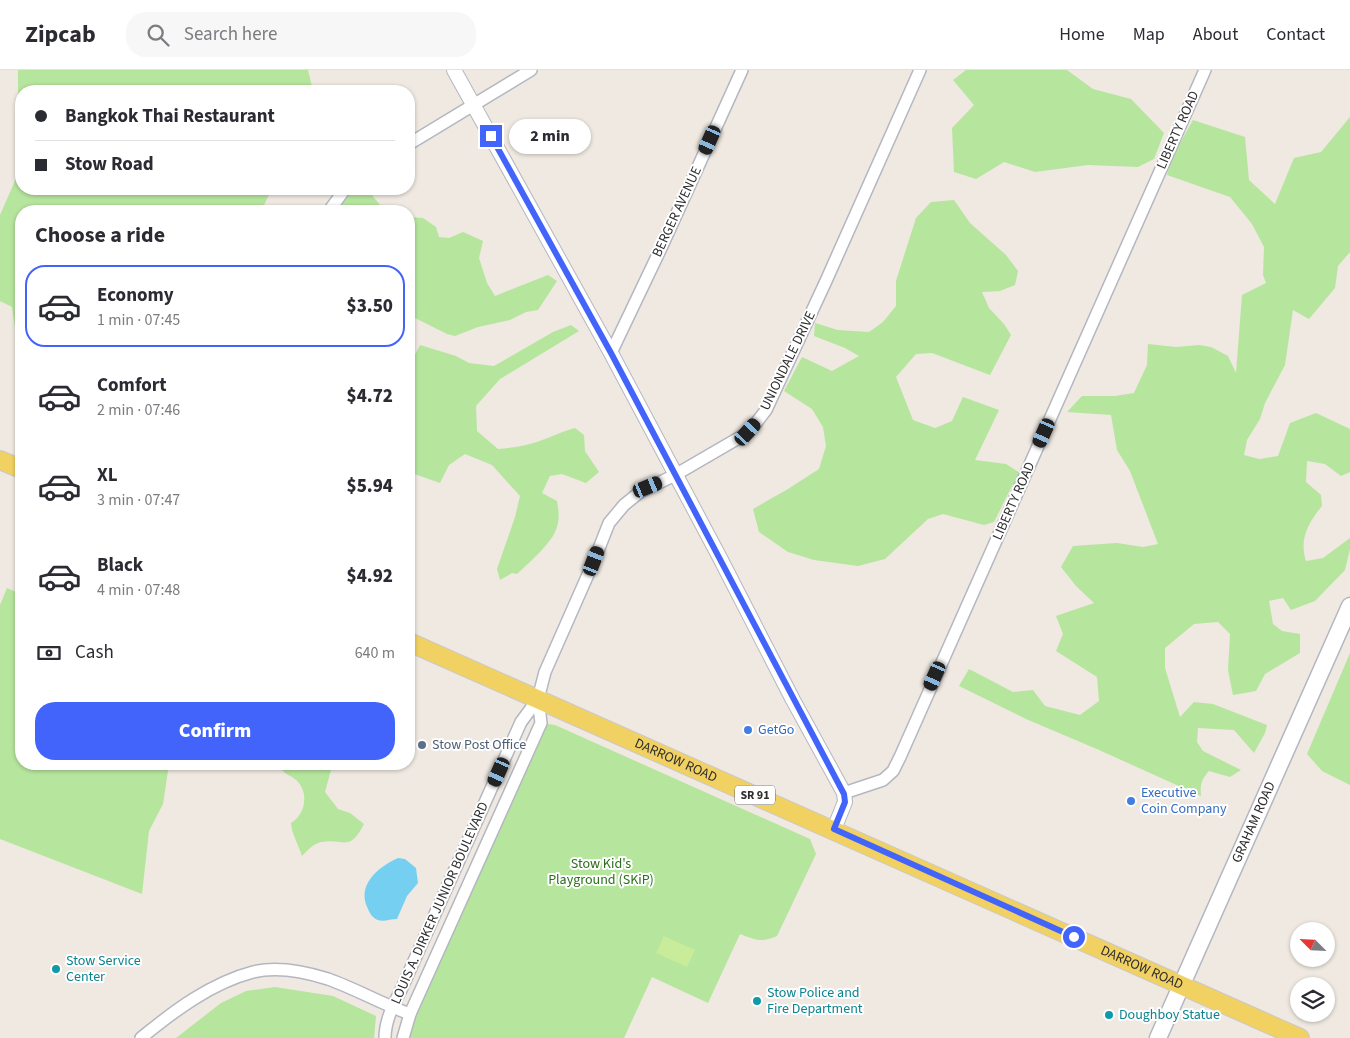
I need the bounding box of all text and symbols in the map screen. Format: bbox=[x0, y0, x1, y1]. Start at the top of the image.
search box bbox=[126, 12, 476, 57]
text: Zipcab bbox=[25, 17, 96, 52]
icon: search bbox=[144, 21, 172, 49]
text: Search here bbox=[184, 21, 277, 48]
text: Home bbox=[1059, 22, 1105, 47]
text: Map bbox=[1133, 22, 1165, 47]
text: About bbox=[1193, 22, 1238, 47]
text: Contact bbox=[1266, 22, 1325, 47]
street label: LIBERTY ROAD bbox=[1152, 88, 1204, 172]
text: Bangkok Thai Restaurant bbox=[65, 103, 275, 130]
callout: 2 min bbox=[508, 118, 591, 154]
car bbox=[697, 123, 722, 157]
route end bbox=[480, 125, 502, 147]
text: 2 min bbox=[530, 125, 570, 147]
text: Stow Road bbox=[65, 151, 154, 178]
street label: BERGER AVENUE bbox=[647, 163, 707, 261]
text: Choose a ride bbox=[35, 219, 165, 251]
text: Economy bbox=[97, 282, 174, 309]
icon: car bbox=[37, 284, 82, 329]
text: $3.50 bbox=[347, 293, 393, 320]
street label: UNIONDALE DRIVE bbox=[755, 308, 821, 414]
text: 1 min · 07:45 bbox=[97, 309, 180, 331]
text: Comfort bbox=[97, 372, 167, 399]
icon: car bbox=[37, 374, 82, 419]
text: $4.72 bbox=[347, 383, 393, 410]
text: 2 min · 07:46 bbox=[97, 399, 180, 421]
car bbox=[732, 416, 763, 448]
car bbox=[1031, 416, 1056, 450]
street label: LIBERTY ROAD bbox=[988, 459, 1040, 543]
text: XL bbox=[97, 462, 118, 489]
icon: car bbox=[37, 464, 82, 509]
text: $5.94 bbox=[347, 473, 393, 500]
car bbox=[631, 474, 664, 500]
text: 3 min · 07:47 bbox=[97, 489, 180, 511]
car bbox=[581, 544, 606, 578]
text: Black bbox=[97, 552, 143, 579]
icon: car bbox=[37, 554, 82, 599]
text: $4.92 bbox=[347, 563, 393, 590]
text: 4 min · 07:48 bbox=[97, 579, 180, 601]
icon: cash bbox=[35, 639, 63, 667]
text: Cash bbox=[75, 639, 114, 666]
text: 640 m bbox=[355, 642, 395, 664]
car bbox=[922, 659, 947, 693]
button: Confirm bbox=[35, 702, 395, 760]
place label: GetGo bbox=[758, 720, 794, 740]
marker: GetGo bbox=[742, 724, 754, 736]
street label: DARROW ROAD bbox=[631, 733, 720, 788]
place label: Stow Post Office bbox=[432, 735, 526, 755]
marker: Stow Post Office bbox=[416, 739, 428, 751]
car bbox=[486, 755, 511, 789]
street label: GRAHAM ROAD bbox=[1227, 778, 1281, 866]
place label: Executive Coin Company bbox=[1141, 783, 1227, 819]
road number: SR 91 bbox=[735, 786, 775, 804]
marker: Executive Coin Company bbox=[1125, 795, 1137, 807]
street label: LOUIS A. DIRKER JUNIOR BOULEVARD bbox=[386, 799, 494, 1007]
park label: Stow Kid's Playground (SKiP) bbox=[548, 854, 654, 890]
north arrow bbox=[1290, 922, 1335, 968]
map controls bbox=[1290, 922, 1335, 1022]
route start bbox=[1063, 926, 1085, 948]
street label: DARROW ROAD bbox=[1097, 941, 1186, 995]
place label: Stow Service Center bbox=[66, 951, 141, 987]
marker: Stow Service Center bbox=[50, 963, 62, 975]
button: layers bbox=[1290, 977, 1335, 1022]
place label: Stow Police and Fire Department bbox=[767, 983, 863, 1019]
marker: Stow Police and Fire Department bbox=[751, 995, 763, 1007]
place label: Doughboy Statue bbox=[1119, 1005, 1220, 1025]
marker: Doughboy Statue bbox=[1103, 1009, 1115, 1021]

